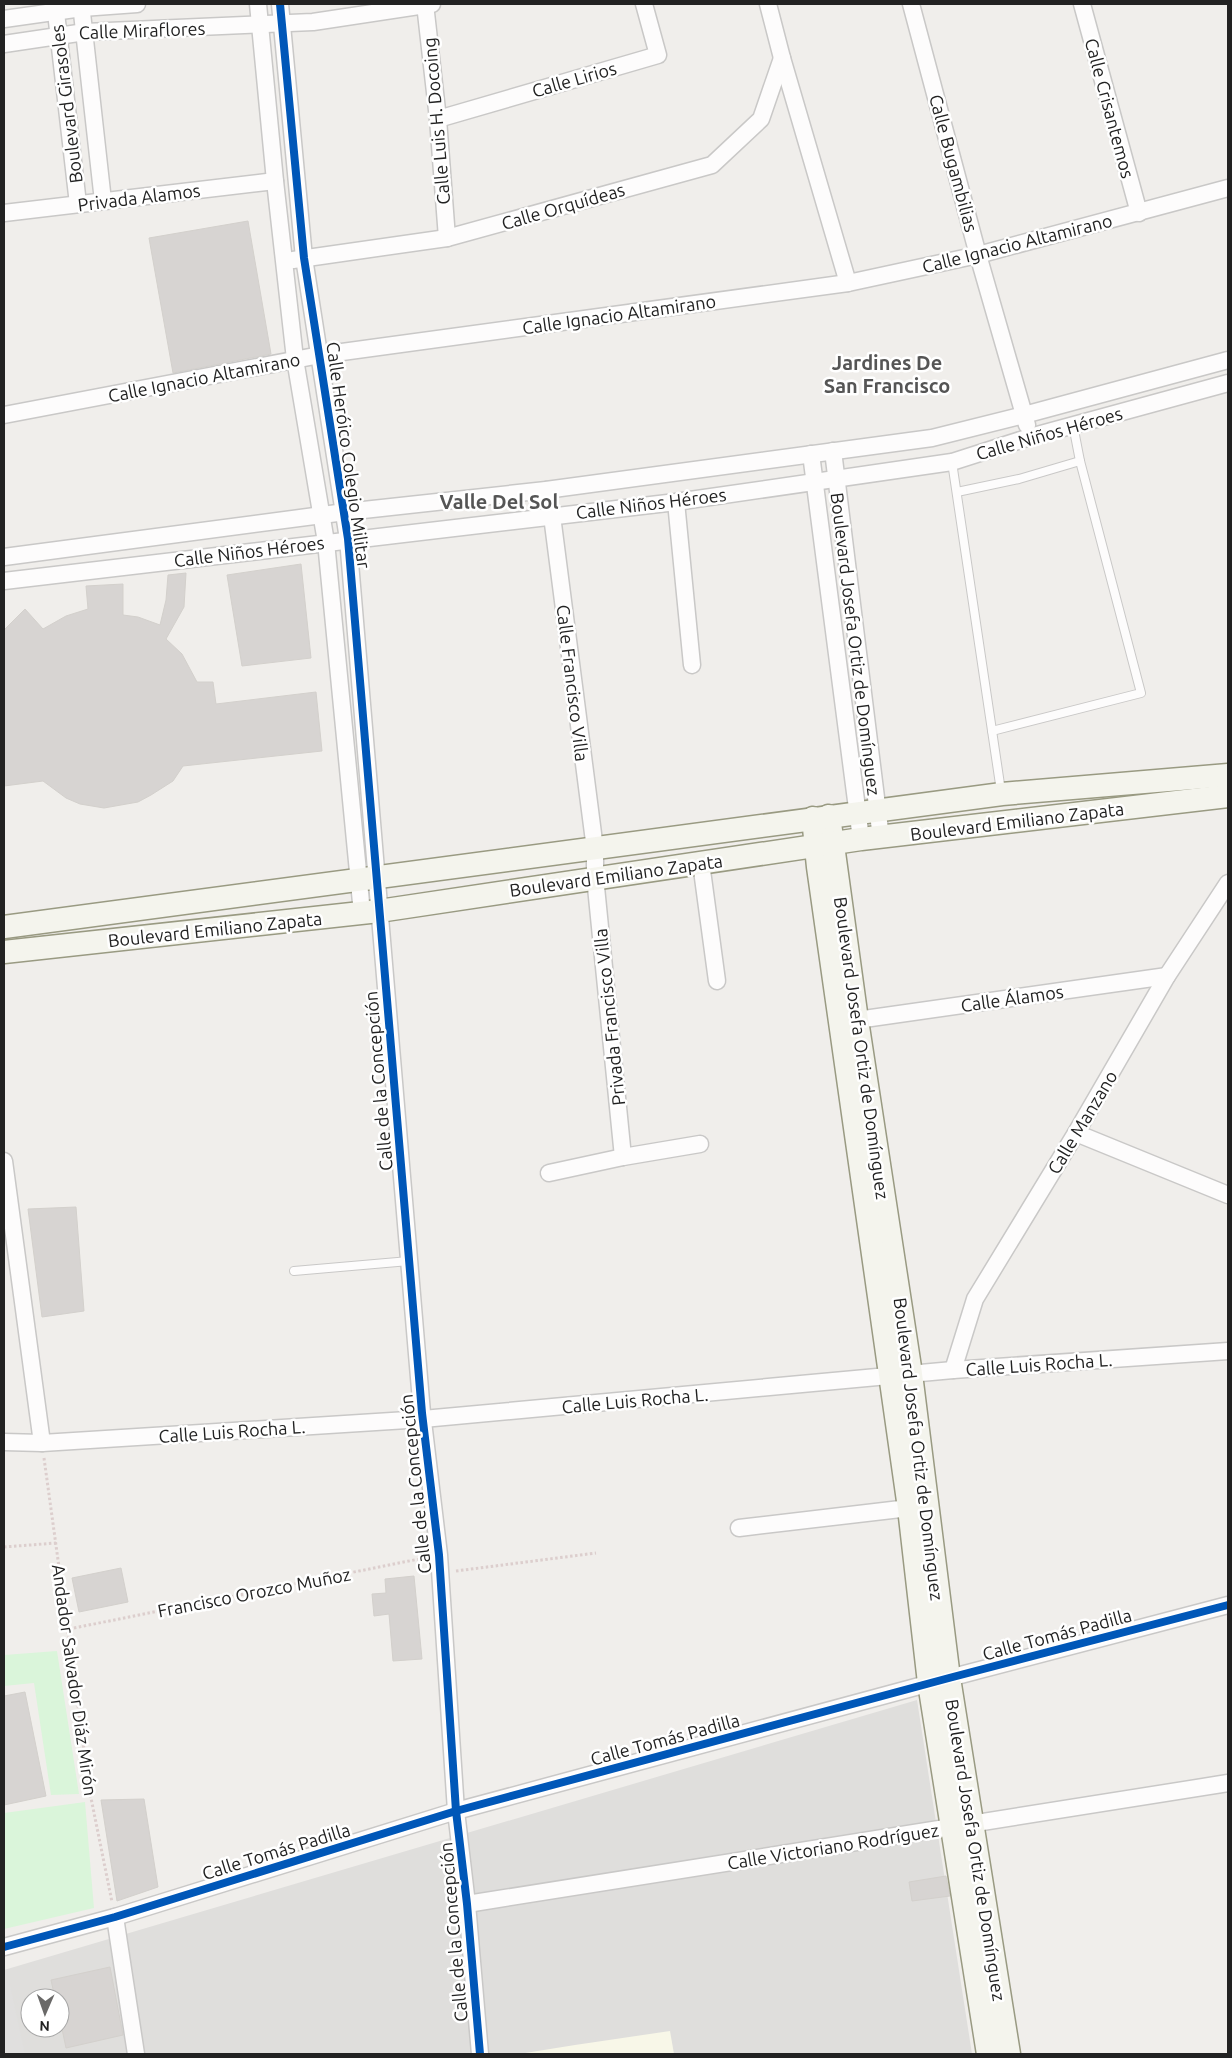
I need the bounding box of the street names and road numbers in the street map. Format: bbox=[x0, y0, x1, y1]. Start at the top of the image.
street label: Calle Miraflores bbox=[78, 18, 206, 42]
street label: Boulevard Girasoles bbox=[46, 23, 86, 184]
street label: Calle Crisantemos bbox=[1082, 36, 1138, 180]
street label: Calle Luis H. Docoing bbox=[419, 37, 453, 205]
street label: Calle Lirios bbox=[529, 57, 619, 101]
street label: Calle Bugambilias bbox=[926, 92, 982, 234]
street label: Calle Orquídeas bbox=[499, 179, 627, 233]
street label: Privada Alamos bbox=[77, 180, 202, 214]
street label: Calle Ignacio Altamirano bbox=[920, 210, 1114, 276]
street label: Calle Ignacio Altamirano bbox=[521, 291, 717, 337]
street label: Calle Heróico Colegio Militar bbox=[323, 340, 375, 570]
street label: Calle Ignacio Altamirano bbox=[106, 349, 302, 405]
street label: Calle Niños Héroes bbox=[974, 402, 1125, 463]
street label: Calle Niños Héroes bbox=[575, 484, 728, 522]
street label: Boulevard Josefa Ortiz de Domínguez bbox=[827, 491, 885, 797]
street label: Calle Niños Héroes bbox=[173, 532, 326, 570]
street label: Calle Francisco Villa bbox=[553, 603, 593, 763]
street label: Boulevard Emiliano Zapata bbox=[909, 798, 1125, 844]
street label: Boulevard Emiliano Zapata bbox=[508, 850, 724, 900]
street label: Boulevard Josefa Ortiz de Domínguez bbox=[831, 895, 893, 1201]
street label: Boulevard Emiliano Zapata bbox=[107, 908, 323, 950]
street label: Privada Francisco Villa bbox=[590, 927, 628, 1107]
street label: Calle Álamos bbox=[959, 980, 1065, 1015]
street label: Calle de la Concepción bbox=[360, 990, 396, 1172]
street label: Calle Manzano bbox=[1043, 1067, 1121, 1177]
street label: Boulevard Josefa Ortiz de Domínguez bbox=[890, 1296, 948, 1602]
street label: Calle Luis Rocha L. bbox=[965, 1349, 1113, 1379]
street label: Calle Luis Rocha L. bbox=[561, 1384, 709, 1416]
street label: Calle de la Concepción bbox=[396, 1393, 434, 1575]
street label: Calle Luis Rocha L. bbox=[158, 1416, 306, 1446]
street label: Andador Salvador Diáz Mirón bbox=[49, 1563, 101, 1797]
street label: Francisco Orozco Muñoz bbox=[156, 1563, 352, 1621]
street label: Calle Tomás Padilla bbox=[980, 1604, 1134, 1664]
street label: Boulevard Josefa Ortiz de Domínguez bbox=[942, 1698, 1010, 2002]
street label: Calle Tomás Padilla bbox=[588, 1709, 742, 1769]
street label: Calle Tomás Padilla bbox=[200, 1819, 352, 1883]
street label: Calle Victoriano Rodríguez bbox=[726, 1819, 940, 1873]
street label: Calle de la Concepción bbox=[435, 1841, 471, 2023]

